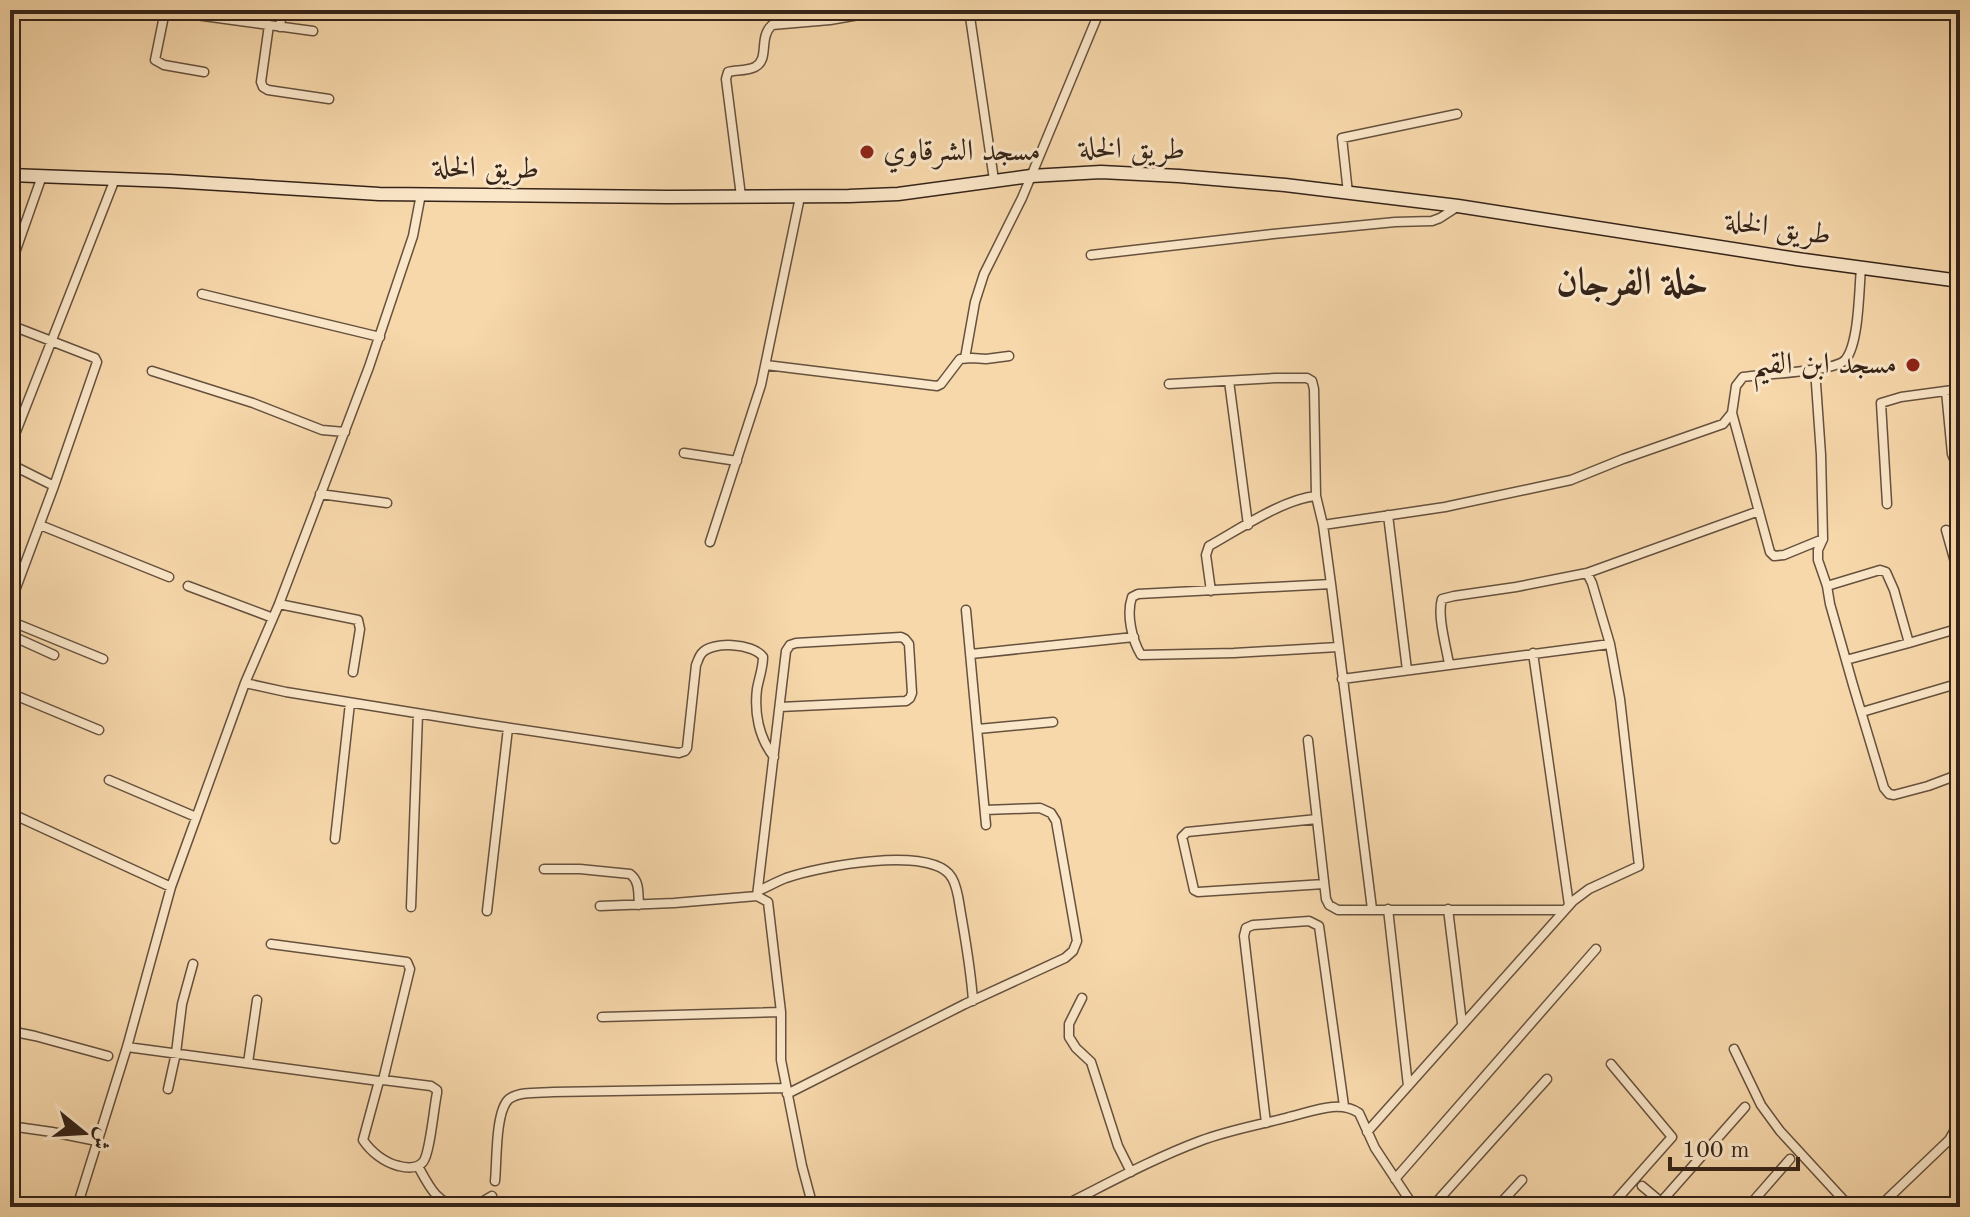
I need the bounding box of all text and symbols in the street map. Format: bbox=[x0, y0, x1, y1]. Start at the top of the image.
street label: طريق الخلة bbox=[1076, 134, 1185, 168]
place label: مسجد الشرقاوي bbox=[883, 137, 1041, 174]
marker: مسجد الشرقاوي bbox=[858, 143, 876, 161]
street label: طريق الخلة bbox=[430, 153, 539, 187]
street label: طريق الخلة bbox=[1721, 206, 1833, 253]
district label: خلة الفرجان bbox=[1556, 265, 1708, 306]
place label: مسجد ابن القيم bbox=[1753, 350, 1897, 392]
marker: مسجد ابن القيم bbox=[1904, 356, 1922, 374]
north arrow bbox=[44, 1093, 124, 1173]
scale bar bbox=[1670, 1121, 1798, 1171]
text: ش bbox=[87, 1125, 115, 1152]
text: 100 m bbox=[1682, 1139, 1750, 1163]

